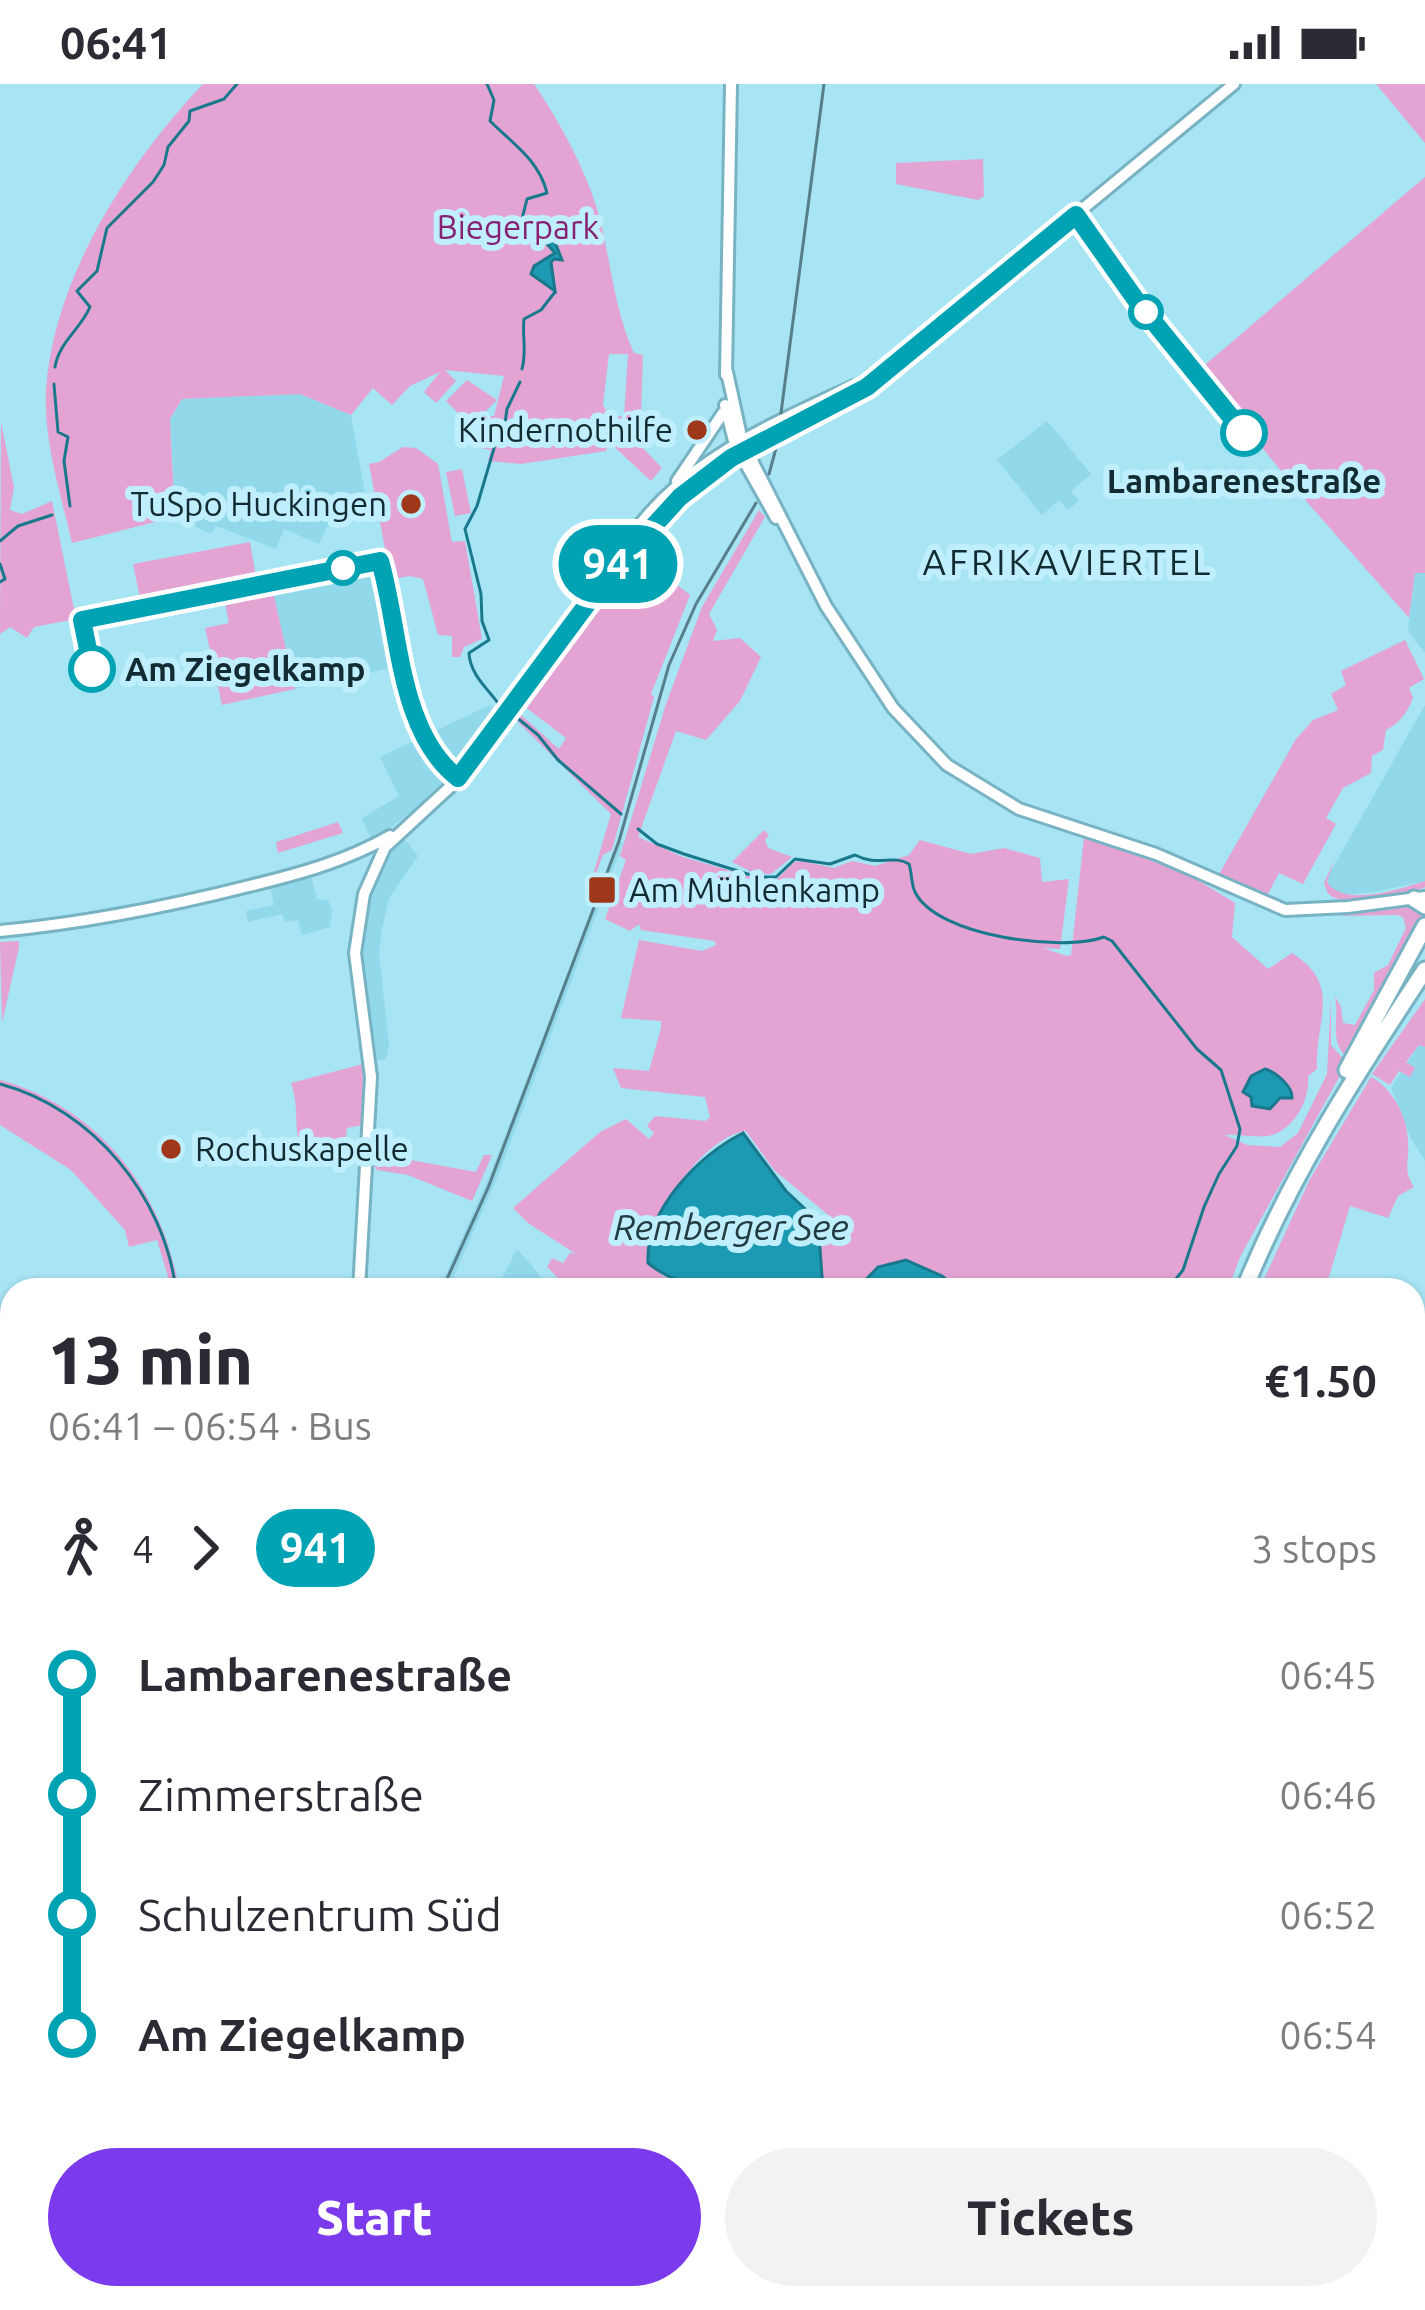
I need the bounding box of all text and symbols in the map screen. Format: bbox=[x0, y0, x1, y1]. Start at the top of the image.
text: 06:41 bbox=[60, 17, 173, 68]
park label: Biegerpark bbox=[437, 208, 599, 245]
unlabelled marker bbox=[1130, 296, 1162, 328]
place label: Kindernothilfe bbox=[458, 411, 673, 448]
marker: Lambarenestraße bbox=[1222, 411, 1266, 455]
marker: Kindernothilfe bbox=[684, 417, 710, 443]
place label: Lambarenestraße bbox=[1107, 462, 1381, 499]
place label: TuSpo Huckingen bbox=[131, 485, 387, 522]
marker: TuSpo Huckingen bbox=[398, 491, 424, 517]
line badge: 941 bbox=[549, 525, 687, 603]
text: 941 bbox=[582, 540, 654, 587]
district label: AFRIKAVIERTEL bbox=[923, 541, 1213, 582]
unlabelled marker bbox=[327, 552, 359, 584]
marker: Am Ziegelkamp bbox=[70, 647, 114, 691]
place label: Am Ziegelkamp bbox=[125, 650, 366, 687]
place label: Am Mühlenkamp bbox=[629, 871, 880, 908]
marker: Am Mühlenkamp bbox=[586, 874, 618, 906]
place label: Rochuskapelle bbox=[195, 1130, 409, 1167]
marker: Rochuskapelle bbox=[158, 1136, 184, 1162]
water label: Remberger See bbox=[613, 1206, 849, 1247]
text: 13 min bbox=[48, 1322, 253, 1396]
text: €1.50 bbox=[1264, 1355, 1377, 1406]
text: 06:41 – 06:54 · Bus bbox=[48, 1404, 372, 1447]
icon: walk bbox=[48, 1515, 114, 1581]
icon: forward bbox=[172, 1515, 238, 1581]
text: 941 bbox=[280, 1524, 351, 1571]
text: 4 bbox=[132, 1527, 154, 1570]
text: 3 stops bbox=[1251, 1527, 1377, 1570]
text: Lambarenestraße bbox=[138, 1649, 512, 1700]
text: 06:45 bbox=[1279, 1653, 1377, 1696]
text: Zimmerstraße bbox=[138, 1769, 424, 1820]
text: 06:46 bbox=[1279, 1773, 1377, 1816]
text: Schulzentrum Süd bbox=[138, 1889, 502, 1940]
text: 06:52 bbox=[1279, 1893, 1377, 1936]
text: Am Ziegelkamp bbox=[138, 2009, 466, 2060]
text: 06:54 bbox=[1279, 2013, 1377, 2056]
button: Start bbox=[48, 2148, 701, 2286]
button: Tickets bbox=[725, 2148, 1377, 2286]

